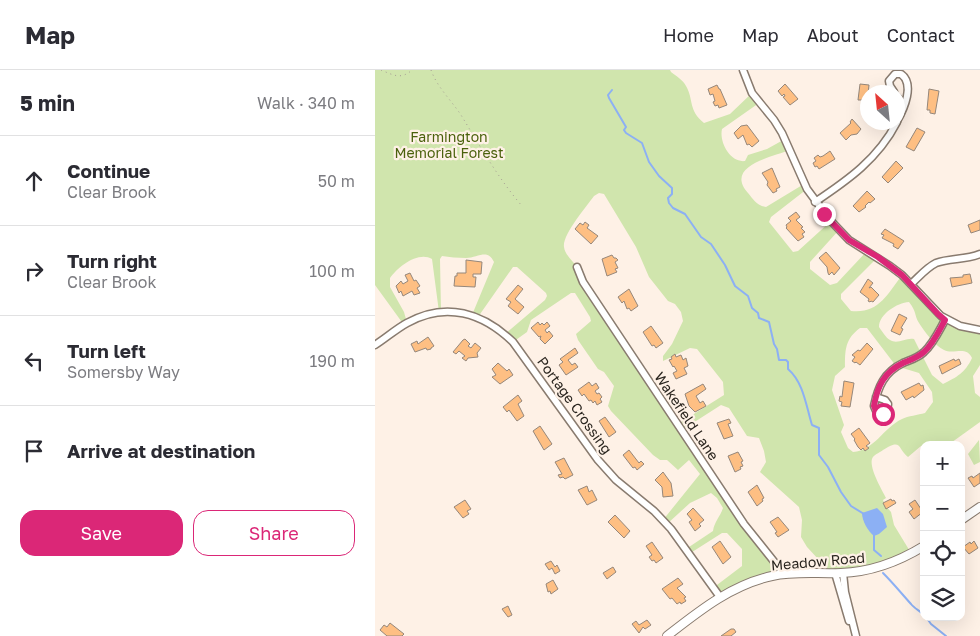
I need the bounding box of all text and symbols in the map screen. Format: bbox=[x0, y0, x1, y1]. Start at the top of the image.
text: Map bbox=[25, 20, 75, 49]
text: Home bbox=[663, 24, 714, 46]
text: Map bbox=[742, 24, 779, 46]
text: About bbox=[807, 24, 859, 46]
text: Contact bbox=[887, 24, 955, 46]
north arrow bbox=[860, 85, 905, 130]
text: 5 min bbox=[20, 90, 75, 116]
text: Walk · 340 m bbox=[257, 93, 355, 113]
park label: Farmington Memorial Forest bbox=[394, 128, 504, 161]
text: Continue bbox=[67, 159, 150, 182]
icon: ahead bbox=[20, 167, 48, 195]
text: 50 m bbox=[318, 171, 355, 191]
text: Clear Brook bbox=[67, 182, 156, 202]
route end bbox=[813, 203, 836, 226]
text: Turn right bbox=[67, 249, 157, 272]
icon: right bbox=[20, 257, 48, 285]
text: 100 m bbox=[309, 261, 355, 281]
text: Clear Brook bbox=[67, 272, 156, 292]
text: Turn left bbox=[67, 339, 146, 362]
icon: left bbox=[20, 347, 48, 375]
text: 190 m bbox=[309, 351, 355, 371]
street label: Portage Crossing bbox=[534, 353, 616, 457]
text: Somersby Way bbox=[67, 362, 180, 382]
street label: Wakefield Lane bbox=[651, 369, 723, 463]
route start bbox=[872, 403, 895, 426]
icon: arrive bbox=[20, 437, 48, 465]
text: Arrive at destination bbox=[67, 439, 255, 462]
map controls bbox=[920, 441, 965, 621]
button: + bbox=[920, 441, 965, 486]
button: − bbox=[920, 486, 965, 531]
button: Save bbox=[20, 510, 183, 556]
button: Share bbox=[193, 510, 355, 556]
button: locate bbox=[920, 531, 965, 576]
street label: Meadow Road bbox=[770, 548, 866, 574]
button: layers bbox=[920, 576, 965, 621]

